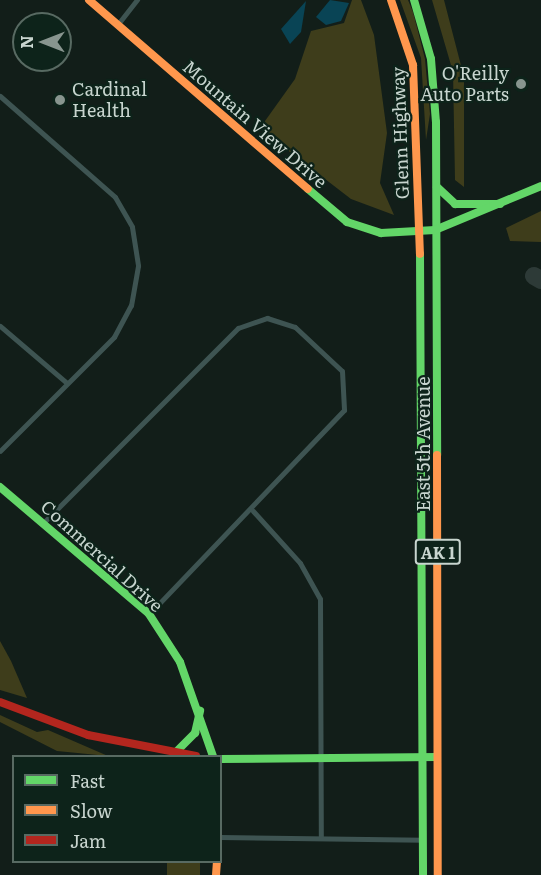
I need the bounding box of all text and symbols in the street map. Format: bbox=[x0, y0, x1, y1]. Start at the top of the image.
north arrow bbox=[12, 12, 72, 72]
text: N bbox=[14, 35, 38, 49]
street label: Mountain View Drive bbox=[179, 56, 331, 192]
place label: O'Reilly Auto Parts bbox=[420, 63, 509, 106]
street label: Glenn Highway bbox=[387, 66, 413, 200]
marker: O'Reilly Auto Parts bbox=[514, 77, 528, 91]
place label: Cardinal Health bbox=[72, 79, 147, 122]
marker: Cardinal Health bbox=[53, 93, 67, 107]
street label: East 5th Avenue bbox=[412, 377, 434, 511]
street label: Commercial Drive bbox=[37, 496, 167, 616]
road number: AK 1 bbox=[414, 539, 462, 565]
legend bbox=[12, 755, 222, 863]
text: Fast bbox=[70, 767, 105, 794]
text: Slow bbox=[70, 797, 112, 824]
text: Jam bbox=[70, 827, 106, 854]

